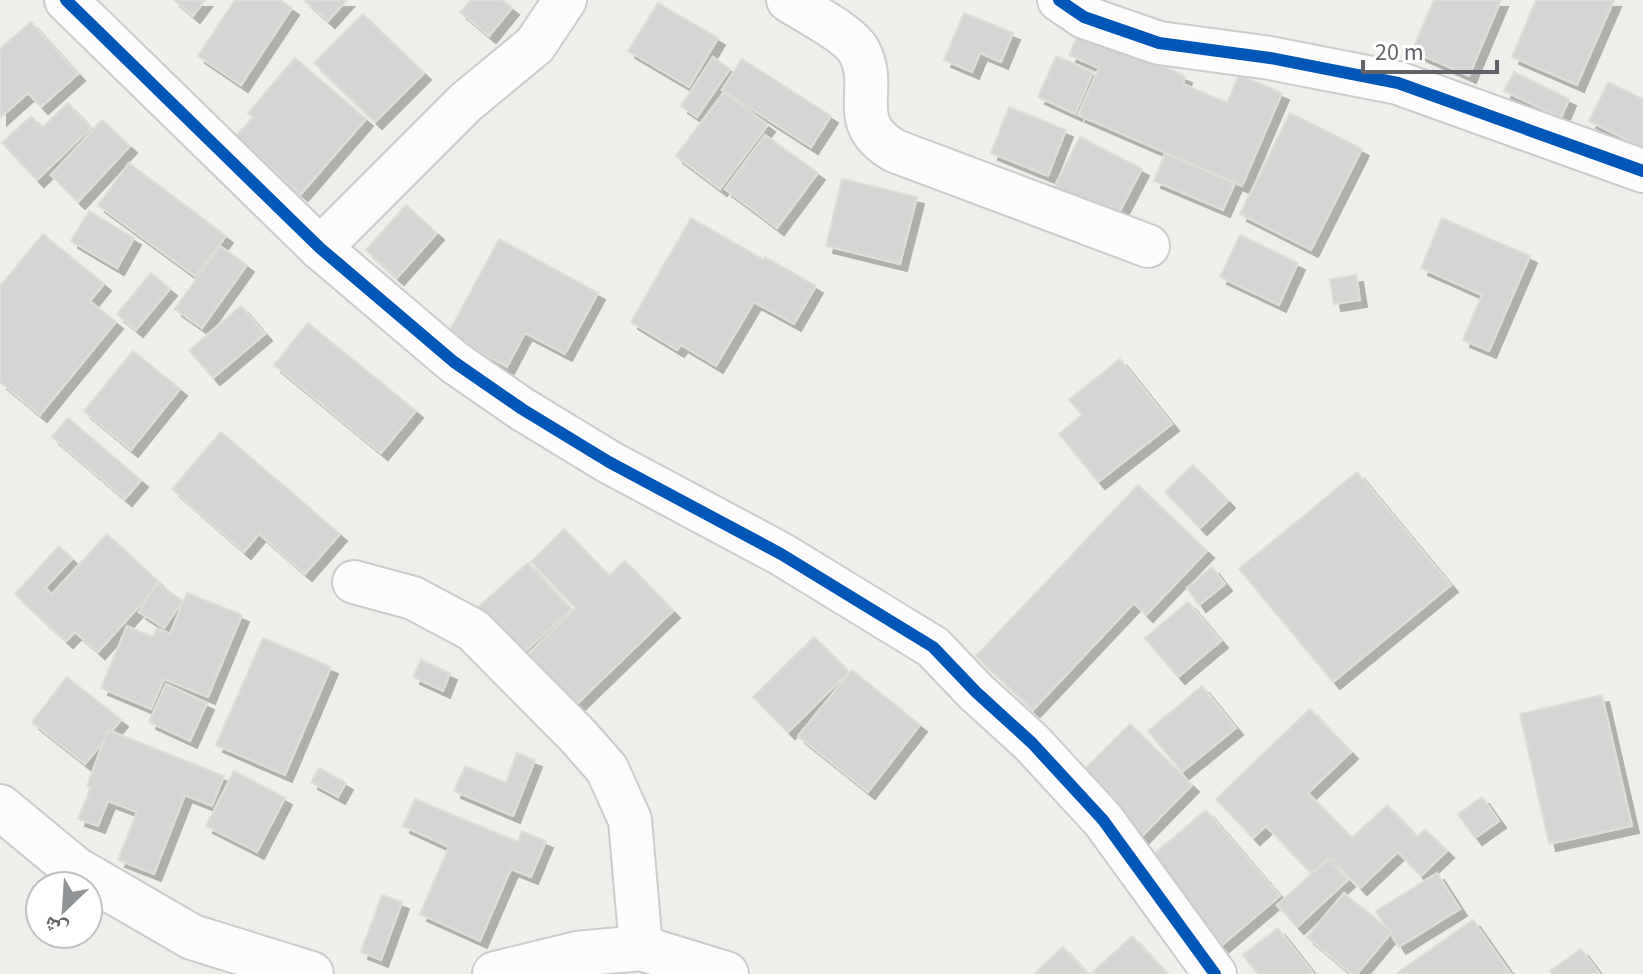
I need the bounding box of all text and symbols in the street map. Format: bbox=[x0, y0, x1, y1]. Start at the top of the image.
scale bar bbox=[1363, 24, 1497, 74]
text: 20 m bbox=[1375, 35, 1424, 70]
north arrow bbox=[24, 870, 104, 950]
text: ش bbox=[39, 908, 73, 947]

